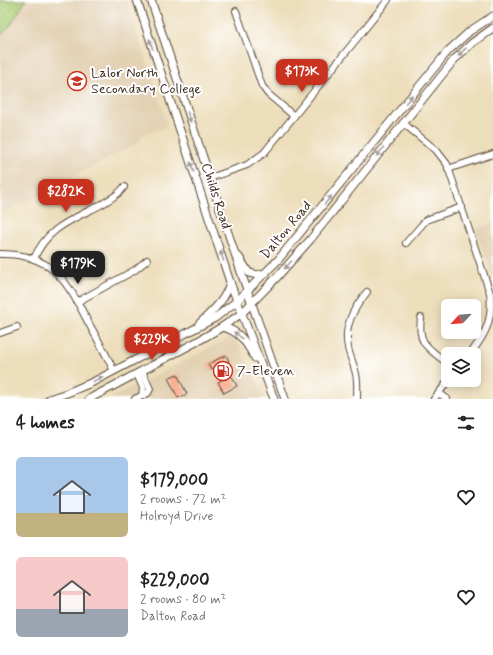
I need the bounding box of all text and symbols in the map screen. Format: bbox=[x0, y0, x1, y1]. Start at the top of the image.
one-way arrow bbox=[148, 38, 154, 50]
one-way arrow bbox=[457, 47, 467, 57]
pin: $173K bbox=[274, 59, 330, 93]
text: $173K bbox=[285, 63, 319, 80]
place label: Lalor North Secondary College bbox=[91, 64, 202, 98]
school or university icon: Lalor North Secondary College bbox=[66, 70, 88, 92]
one-way arrow bbox=[404, 93, 413, 104]
one-way arrow bbox=[186, 111, 192, 123]
one-way arrow bbox=[375, 147, 384, 158]
one-way arrow bbox=[189, 161, 195, 173]
street label: Childs Road bbox=[197, 161, 235, 231]
pin: $282K bbox=[38, 179, 94, 213]
text: $282K bbox=[47, 183, 85, 200]
one-way arrow bbox=[323, 195, 332, 205]
street label: Dalton Road bbox=[256, 197, 316, 263]
one-way arrow bbox=[219, 250, 225, 262]
pin: $179K bbox=[50, 251, 106, 285]
text: $179K bbox=[60, 255, 96, 272]
one-way arrow bbox=[283, 260, 292, 271]
north arrow bbox=[441, 299, 481, 339]
map controls bbox=[441, 299, 481, 387]
pin: $229K bbox=[124, 327, 180, 361]
text: $229K bbox=[134, 331, 170, 348]
one-way arrow bbox=[233, 331, 244, 340]
button: layers bbox=[441, 347, 481, 387]
fuel station icon: 7-Eleven bbox=[212, 360, 234, 382]
place label: 7-Eleven bbox=[237, 362, 295, 380]
one-way arrow bbox=[92, 376, 104, 382]
text: 4 homes bbox=[16, 412, 75, 434]
icon: filters bbox=[455, 412, 477, 434]
text: $179,000 bbox=[140, 469, 208, 491]
icon: home bbox=[48, 473, 96, 521]
icon: heart bbox=[455, 486, 477, 508]
text: 2 rooms · 72 m² bbox=[140, 491, 226, 508]
text: Holroyd Drive bbox=[140, 508, 213, 525]
text: $229,000 bbox=[140, 569, 209, 591]
icon: home bbox=[48, 573, 96, 621]
icon: heart bbox=[455, 586, 477, 608]
text: 2 rooms · 80 m² bbox=[140, 591, 226, 608]
text: Dalton Road bbox=[140, 608, 206, 625]

